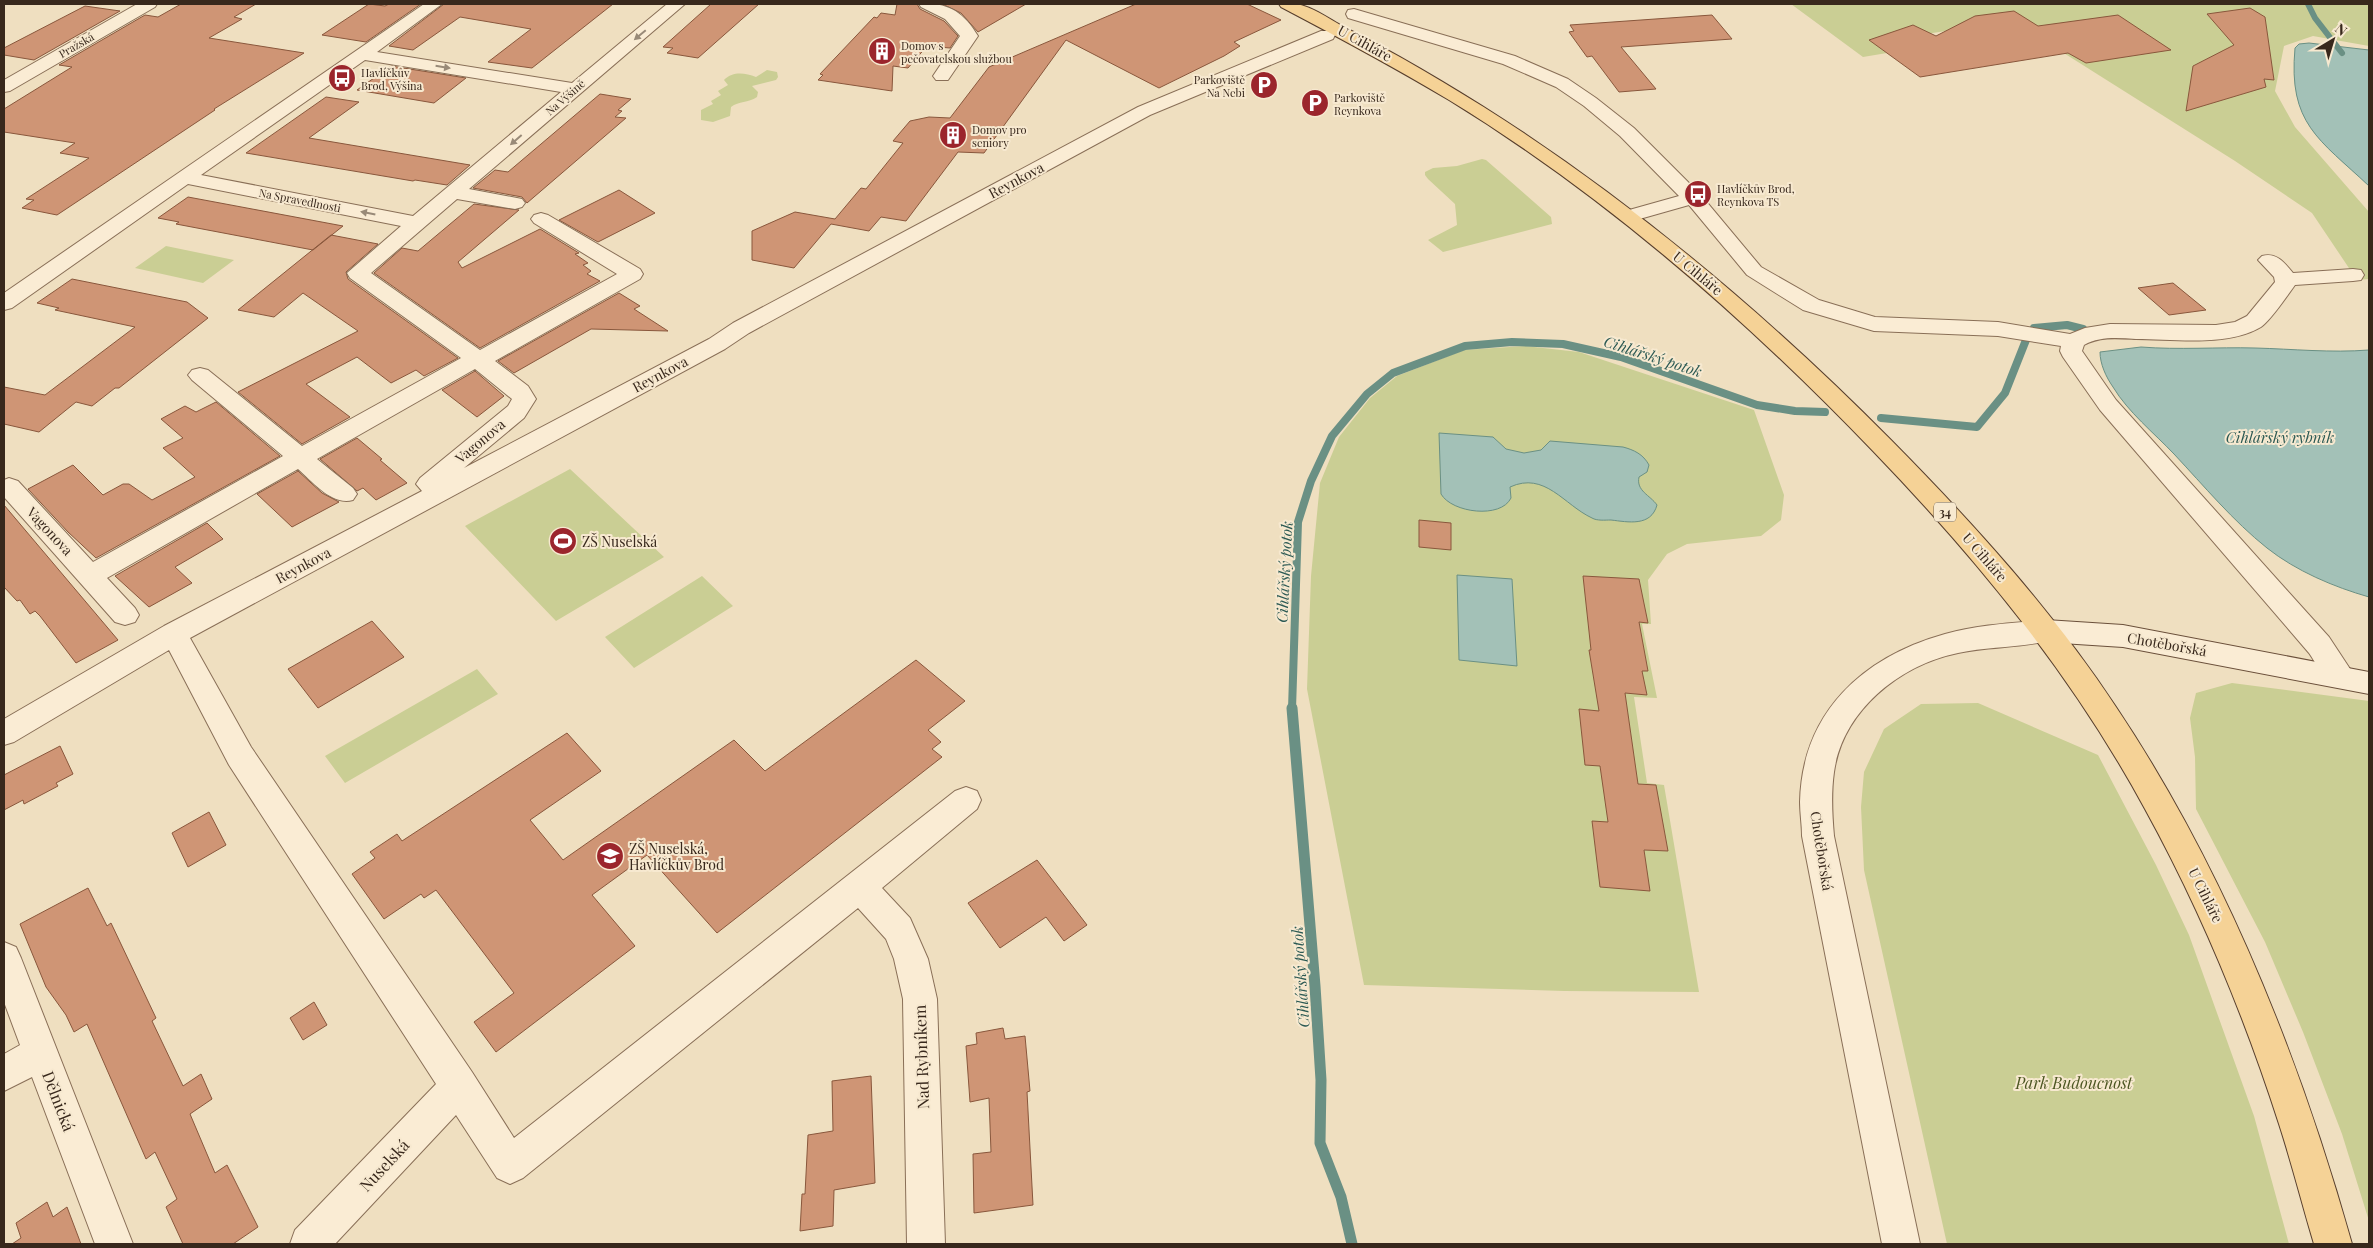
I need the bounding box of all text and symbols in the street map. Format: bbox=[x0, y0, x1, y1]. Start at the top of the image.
north arrow bbox=[2308, 15, 2358, 65]
text: N bbox=[2331, 19, 2351, 40]
street label: U Cihláře bbox=[1335, 20, 1395, 66]
street label: Pražská bbox=[56, 29, 97, 61]
one-way arrow bbox=[633, 29, 646, 40]
building icon: Domov s pečovatelskou službou bbox=[867, 36, 897, 66]
place label: Domov s pečovatelskou službou bbox=[901, 38, 1012, 66]
bus stop icon: Havlíčkův Brod, Výšina bbox=[327, 63, 357, 93]
one-way arrow bbox=[435, 64, 451, 72]
place label: Havlíčkův Brod, Výšina bbox=[361, 65, 423, 93]
parking icon: Parkoviště Na Nebi bbox=[1249, 70, 1279, 100]
place label: Parkoviště Na Nebi bbox=[1194, 72, 1245, 100]
street label: Na Výšině bbox=[542, 76, 588, 118]
parking icon: Parkoviště Reynkova bbox=[1300, 88, 1330, 118]
place label: Parkoviště Reynkova bbox=[1334, 90, 1386, 118]
building icon: Domov pro seniory bbox=[938, 120, 968, 150]
place label: Domov pro seniory bbox=[972, 122, 1027, 150]
one-way arrow bbox=[510, 134, 522, 146]
street label: Reynkova bbox=[985, 158, 1047, 202]
bus stop icon: Havlíčkův Brod, Reynkova TS bbox=[1683, 179, 1713, 209]
place label: Havlíčkův Brod, Reynkova TS bbox=[1717, 181, 1795, 209]
street label: Na Spravedlnosti bbox=[258, 185, 342, 215]
one-way arrow bbox=[360, 209, 376, 217]
street label: U Cihláře bbox=[1669, 247, 1727, 299]
water label: Cihlářský potok bbox=[1602, 331, 1705, 381]
street label: Reynkova bbox=[629, 352, 691, 396]
street label: Vagonova bbox=[450, 415, 509, 468]
water label: Cihlářský rybník bbox=[2226, 427, 2335, 447]
street label: Vagonova bbox=[22, 502, 77, 559]
road number: 34 bbox=[1934, 502, 1956, 522]
water label: Cihlářský potok bbox=[1271, 520, 1297, 623]
sports icon: ZŠ Nuselská bbox=[548, 526, 578, 556]
street label: U Cihláře bbox=[1958, 528, 2012, 586]
place label: ZŠ Nuselská bbox=[582, 532, 657, 551]
street label: Reynkova bbox=[272, 543, 334, 587]
street label: Chotěbořská bbox=[2126, 628, 2208, 660]
street label: Chotěbořská bbox=[1806, 810, 1838, 892]
place label: ZŠ Nuselská, Havlíčkův Brod bbox=[629, 839, 724, 874]
school or university icon: ZŠ Nuselská, Havlíčkův Brod bbox=[595, 841, 625, 871]
street label: U Cihláře bbox=[2185, 864, 2227, 926]
water label: Cihlářský potok bbox=[1286, 925, 1314, 1028]
street label: Nad Rybníkem bbox=[909, 1005, 933, 1109]
street label: Dělnická bbox=[38, 1068, 80, 1134]
park label: Park Budoucnost bbox=[2015, 1072, 2133, 1093]
street label: Nuselská bbox=[355, 1134, 414, 1196]

